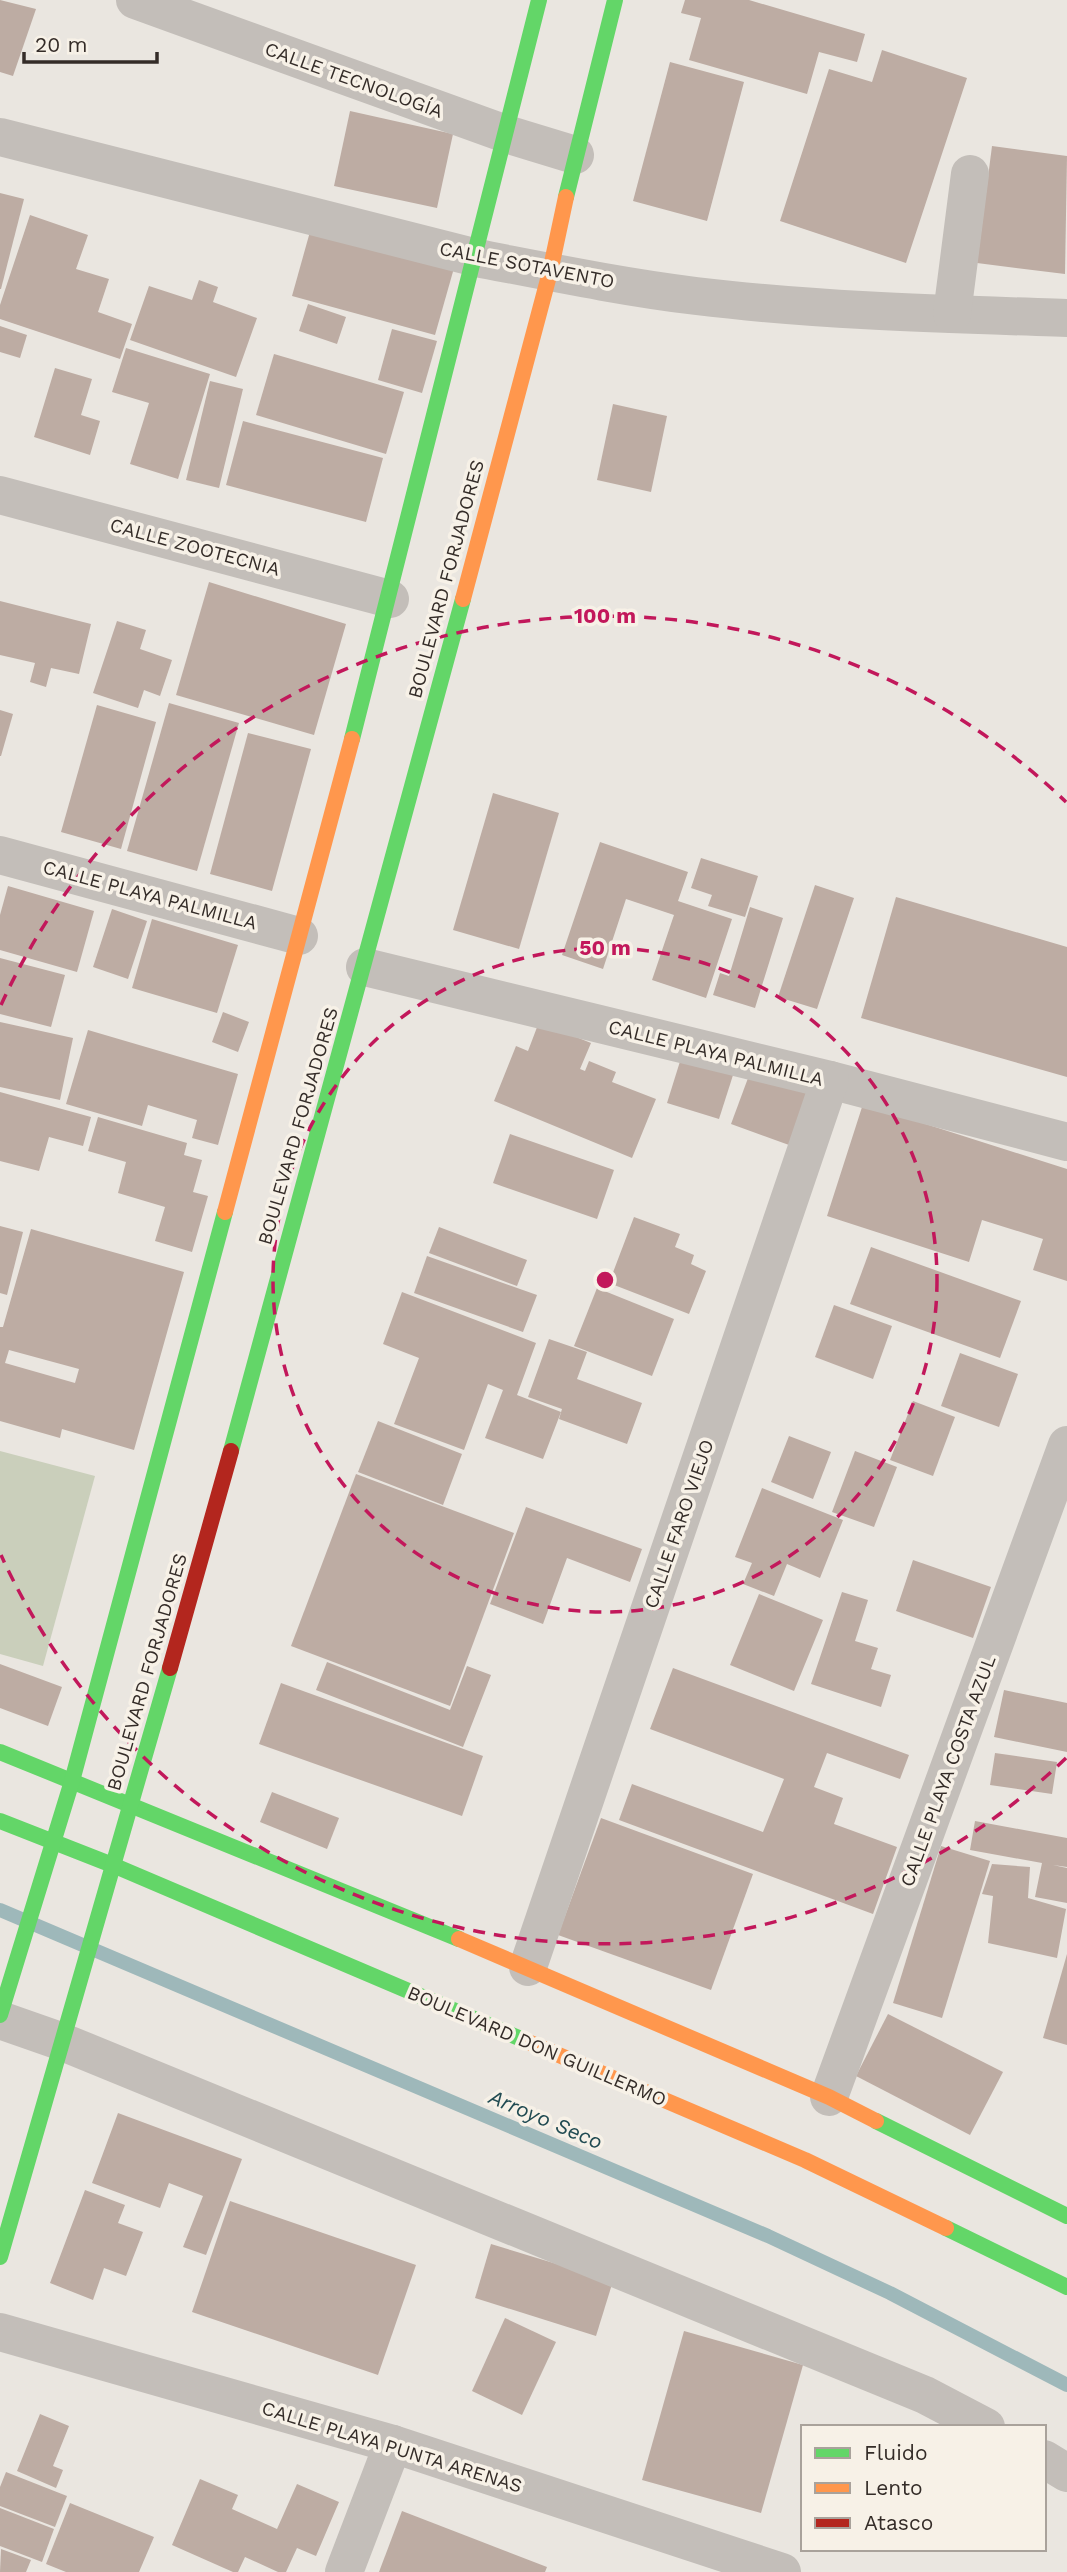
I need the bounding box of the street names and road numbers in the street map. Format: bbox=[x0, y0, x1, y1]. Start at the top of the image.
street label: CALLE TECNOLOGÍA bbox=[262, 37, 447, 123]
street label: CALLE SOTAVENTO bbox=[438, 237, 616, 293]
street label: BOULEVARD FORJADORES bbox=[403, 457, 489, 701]
street label: CALLE ZOOTECNIA bbox=[107, 513, 283, 581]
street label: CALLE PLAYA PALMILLA bbox=[40, 855, 260, 935]
street label: BOULEVARD FORJADORES bbox=[253, 1005, 343, 1247]
street label: CALLE PLAYA PALMILLA bbox=[606, 1015, 826, 1091]
street label: CALLE FARO VIEJO bbox=[639, 1437, 719, 1611]
street label: BOULEVARD FORJADORES bbox=[102, 1551, 192, 1793]
street label: CALLE PLAYA COSTA AZUL bbox=[895, 1652, 1001, 1890]
street label: BOULEVARD DON GUILLERMO bbox=[404, 1981, 670, 2111]
street label: CALLE PLAYA PUNTA ARENAS bbox=[259, 2396, 525, 2498]

